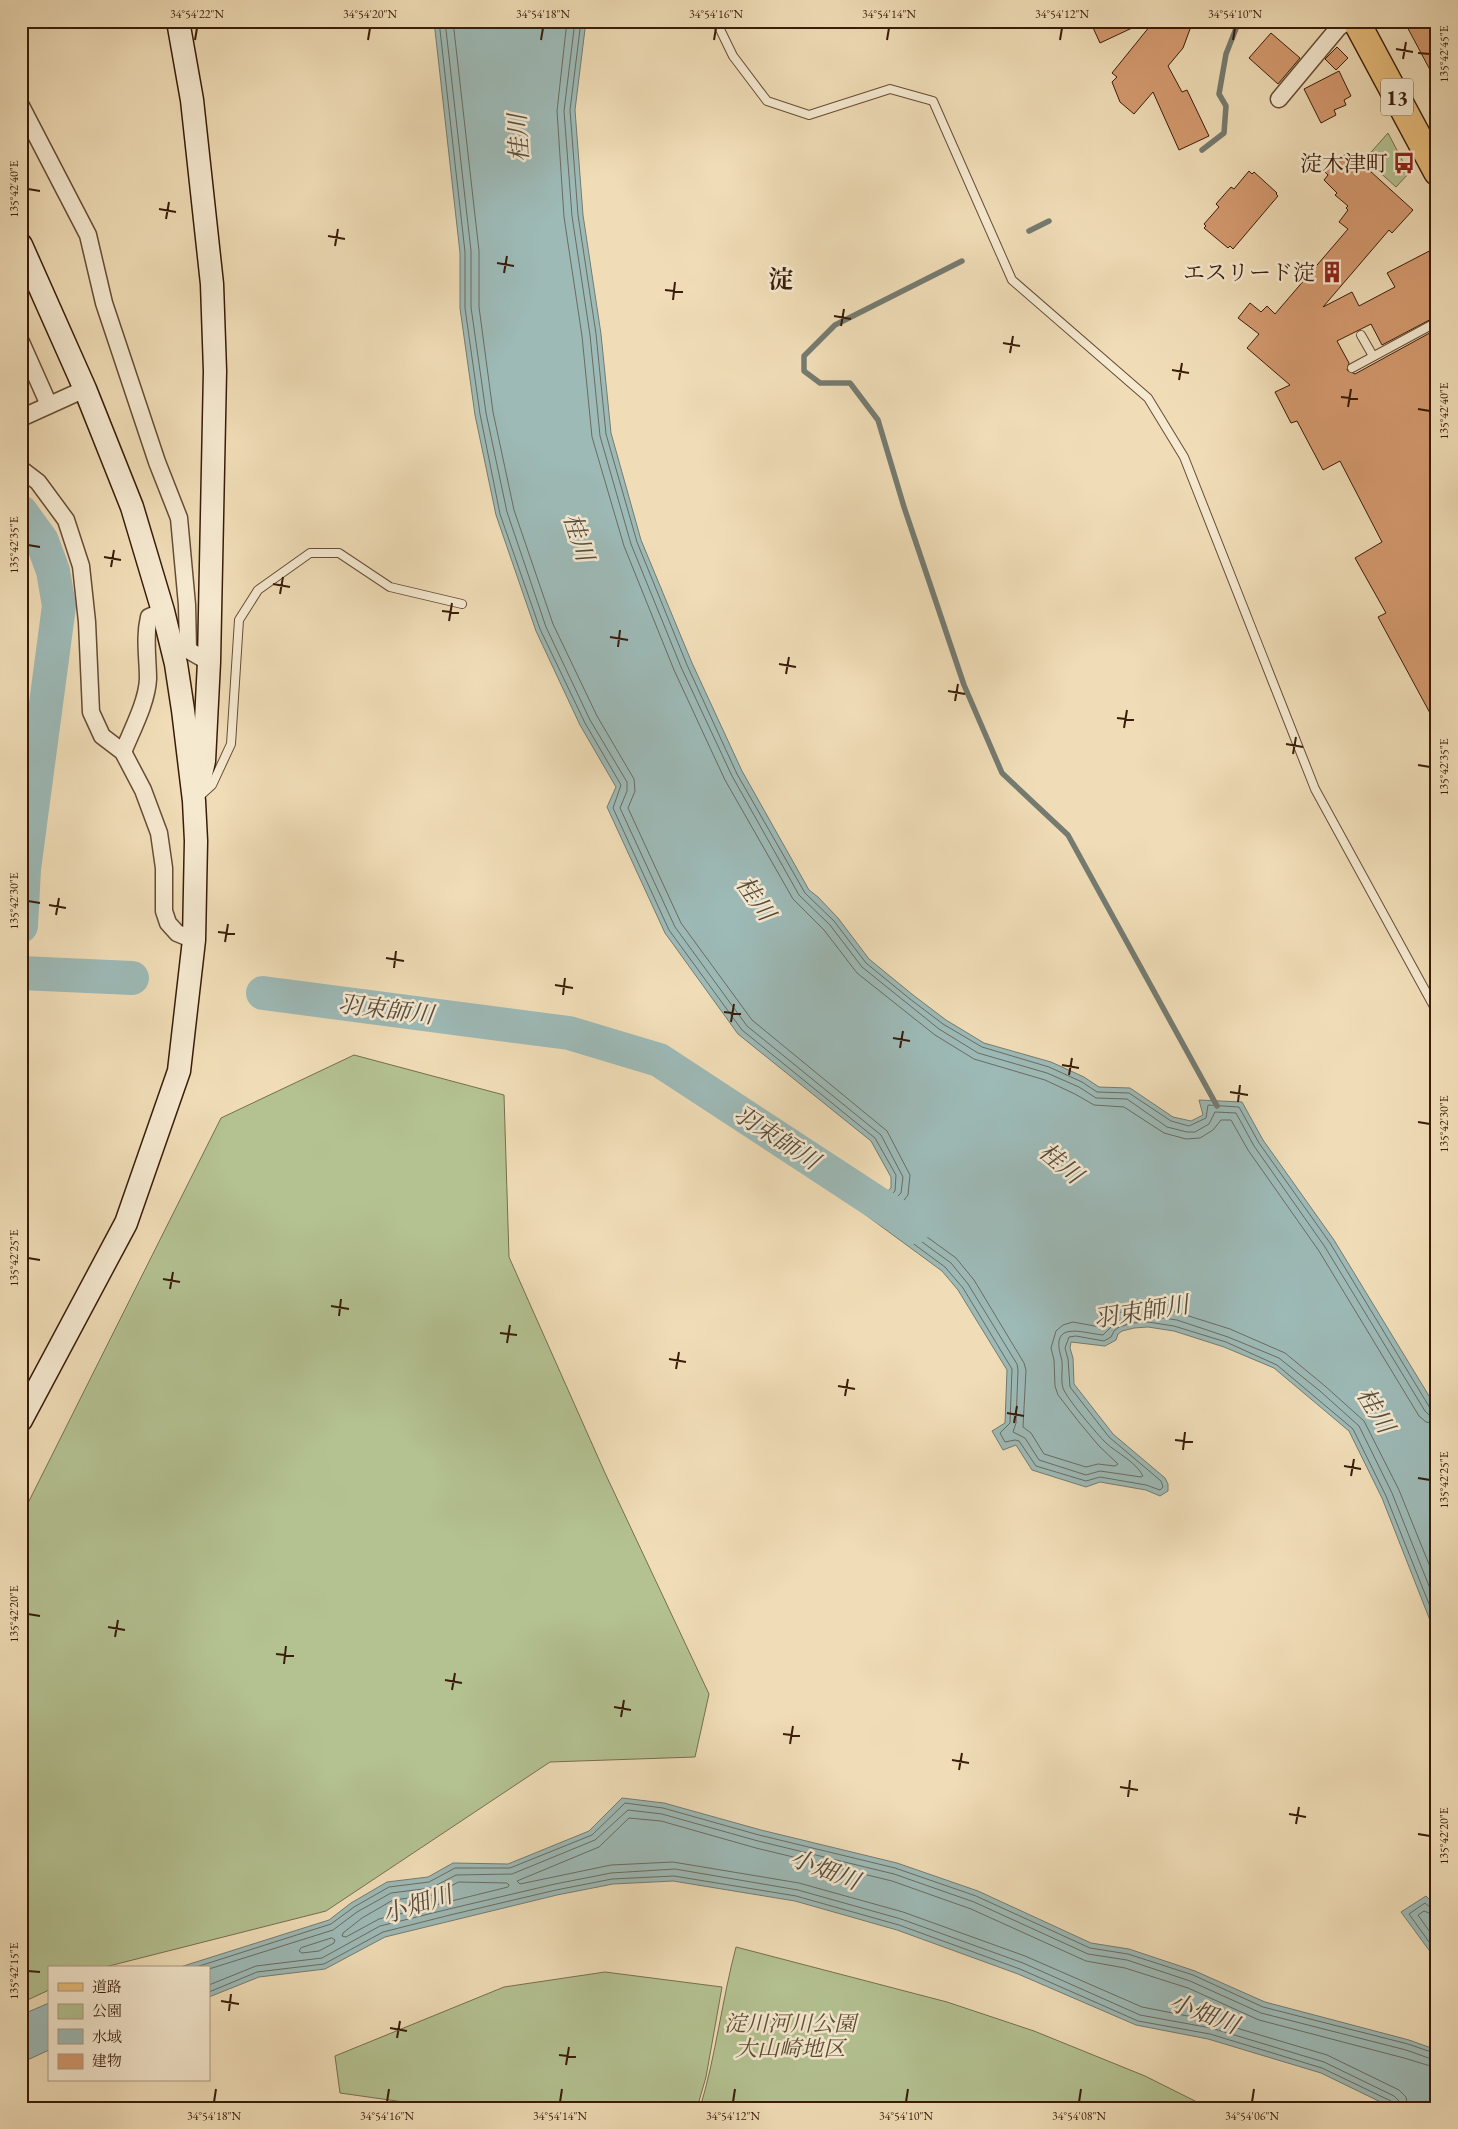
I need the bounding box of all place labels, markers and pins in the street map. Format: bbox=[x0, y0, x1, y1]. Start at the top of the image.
place label: 淀木津町 bbox=[1300, 149, 1388, 178]
bus stop icon: 淀木津町 bbox=[1391, 150, 1417, 176]
place label: エスリード淀 bbox=[1183, 258, 1315, 287]
building icon: エスリード淀 bbox=[1319, 259, 1345, 285]

